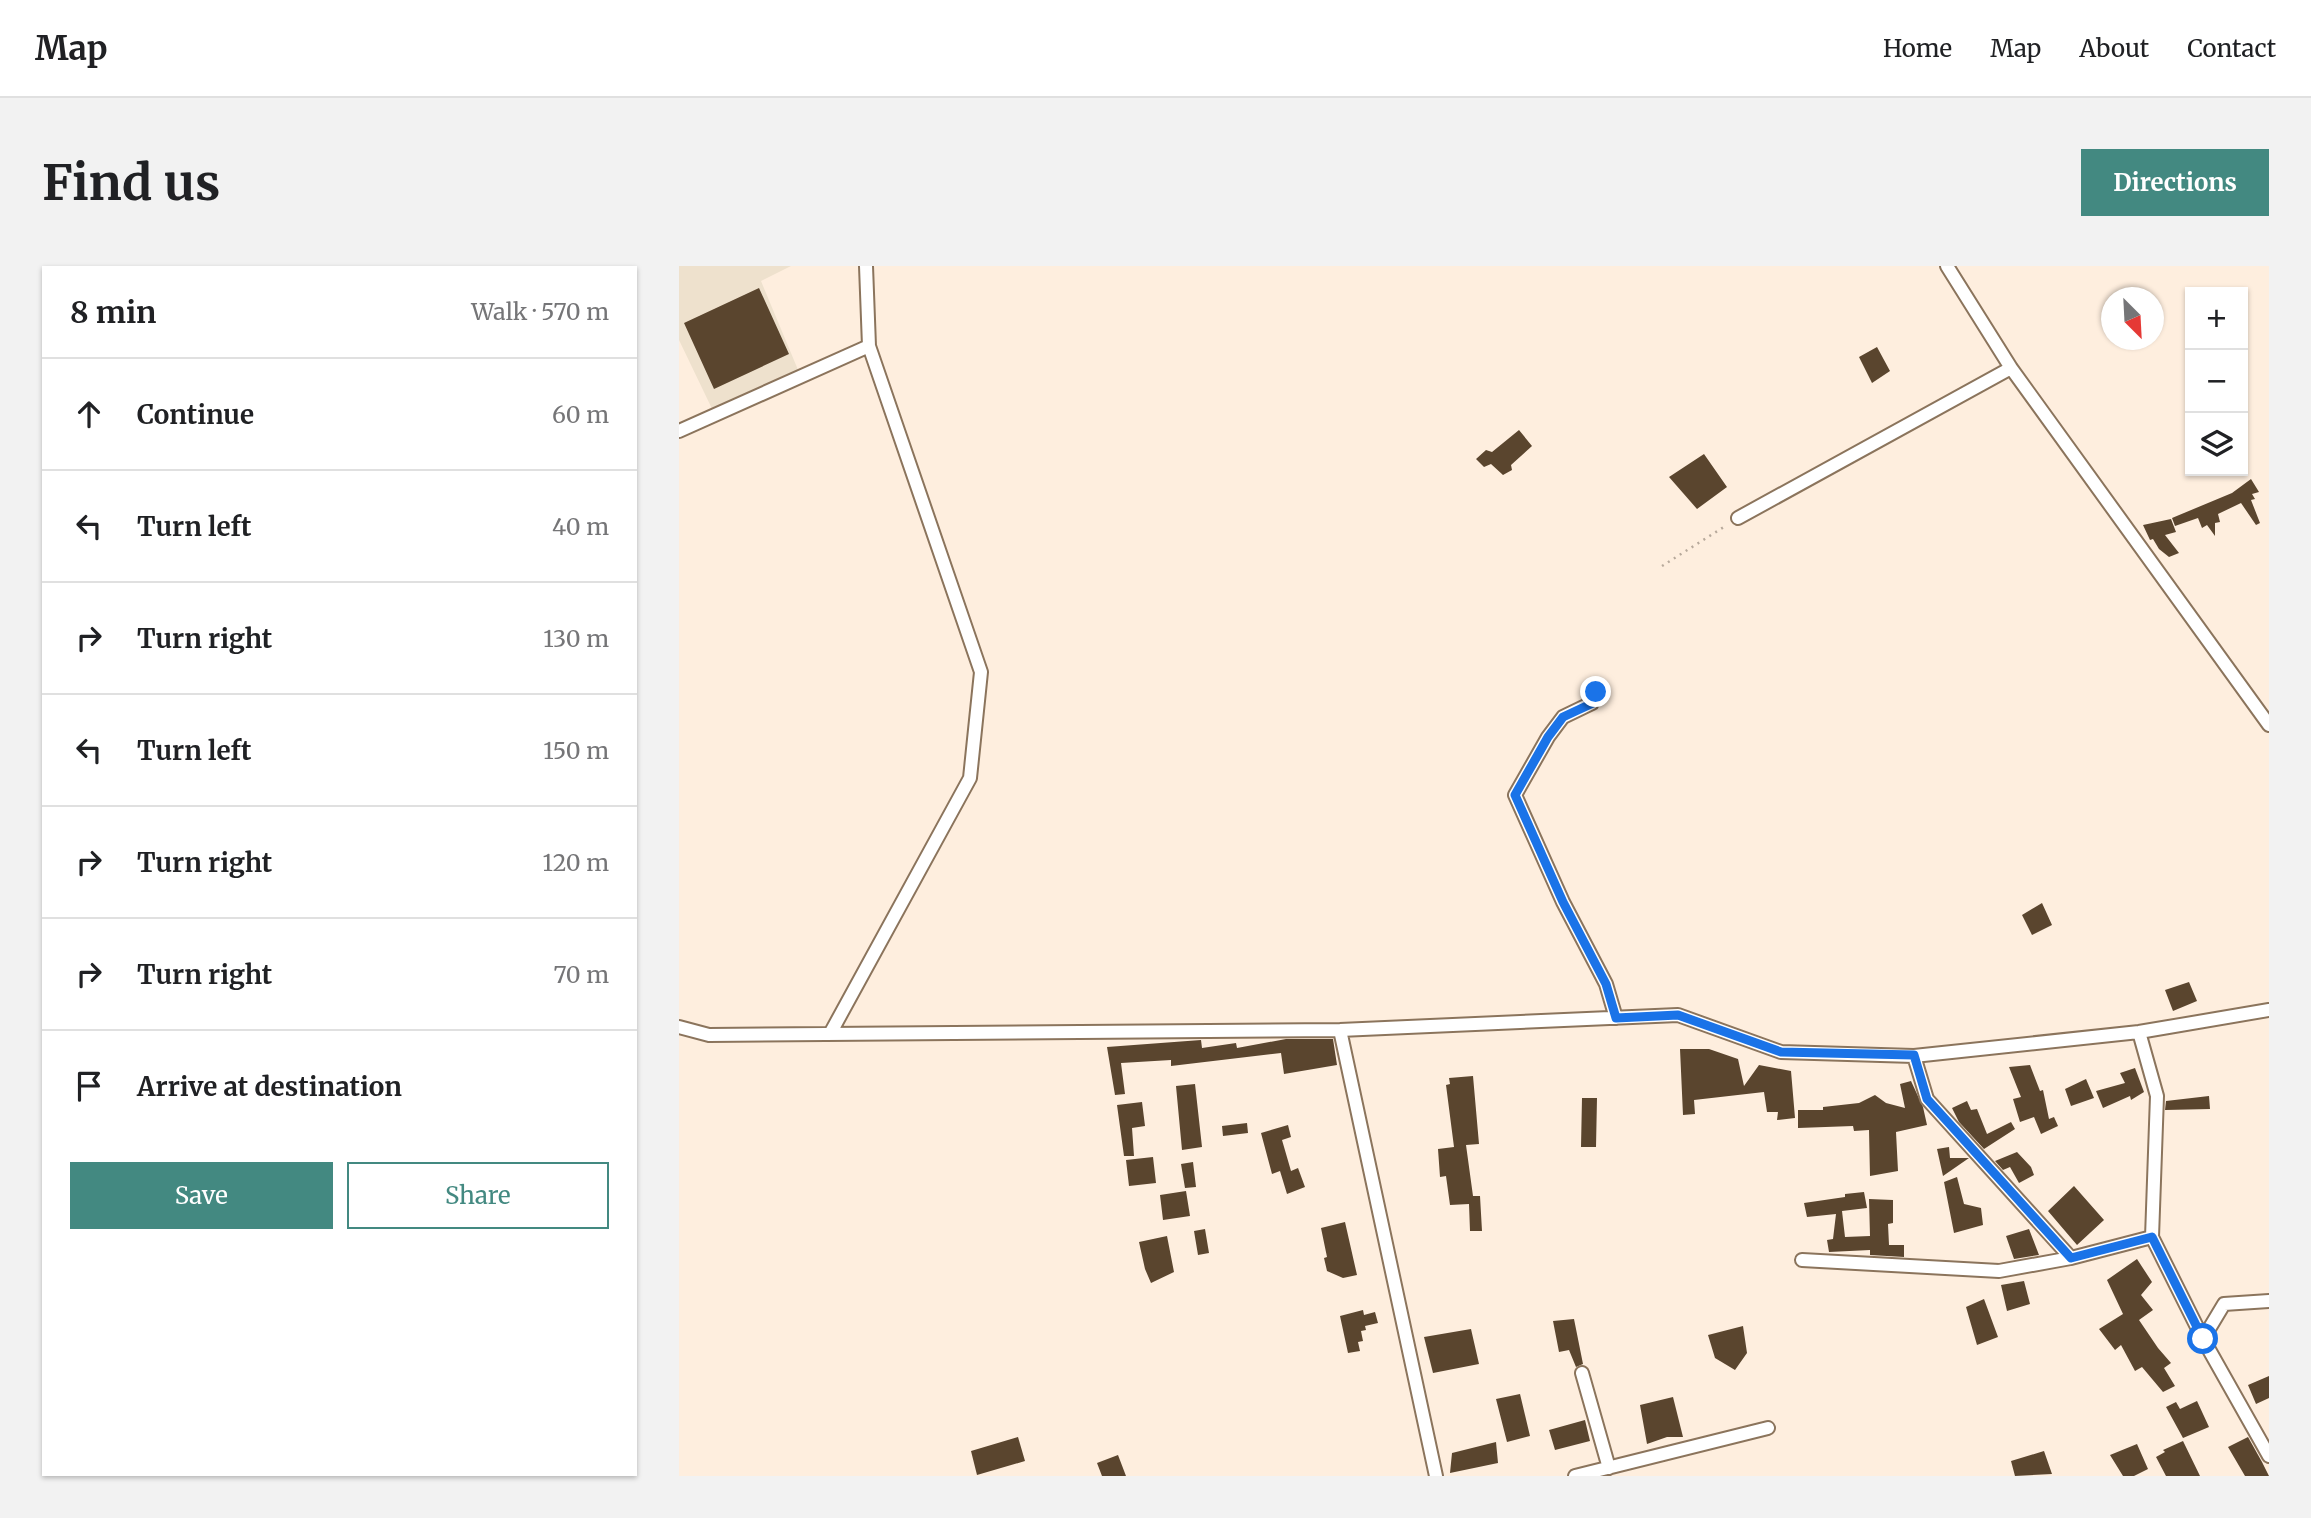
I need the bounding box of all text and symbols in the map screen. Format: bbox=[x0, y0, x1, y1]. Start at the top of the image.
text: Map bbox=[35, 28, 108, 69]
text: Home bbox=[1883, 33, 1952, 64]
text: Map bbox=[1990, 33, 2041, 64]
text: About bbox=[2079, 33, 2149, 64]
text: Contact bbox=[2187, 33, 2276, 64]
button: Directions bbox=[2081, 149, 2269, 216]
text: Find us bbox=[42, 152, 220, 213]
north arrow bbox=[2101, 287, 2164, 350]
map controls bbox=[2185, 287, 2248, 476]
button: + bbox=[2185, 287, 2248, 350]
text: 8 min bbox=[70, 293, 156, 331]
text: Walk · 570 m bbox=[471, 297, 609, 326]
button: − bbox=[2185, 350, 2248, 413]
icon: ahead bbox=[70, 395, 108, 433]
text: Continue bbox=[137, 398, 254, 431]
text: 60 m bbox=[552, 400, 609, 429]
button: layers bbox=[2185, 413, 2248, 476]
icon: left bbox=[70, 507, 108, 545]
text: Turn left bbox=[137, 510, 251, 543]
text: 40 m bbox=[552, 512, 609, 541]
icon: right bbox=[70, 619, 108, 657]
text: Turn right bbox=[137, 622, 272, 655]
text: 130 m bbox=[543, 624, 609, 653]
route end bbox=[1580, 676, 1611, 707]
icon: left bbox=[70, 731, 108, 769]
text: Turn left bbox=[137, 734, 251, 767]
text: 150 m bbox=[543, 736, 609, 765]
icon: right bbox=[70, 843, 108, 881]
text: Turn right bbox=[137, 846, 272, 879]
text: 120 m bbox=[543, 848, 609, 877]
icon: right bbox=[70, 955, 108, 993]
text: Turn right bbox=[137, 958, 272, 991]
text: 70 m bbox=[553, 960, 609, 989]
icon: arrive bbox=[70, 1067, 108, 1105]
text: Arrive at destination bbox=[137, 1070, 402, 1103]
button: Save bbox=[70, 1162, 333, 1229]
button: Share bbox=[347, 1162, 609, 1229]
route start bbox=[2187, 1323, 2218, 1354]

